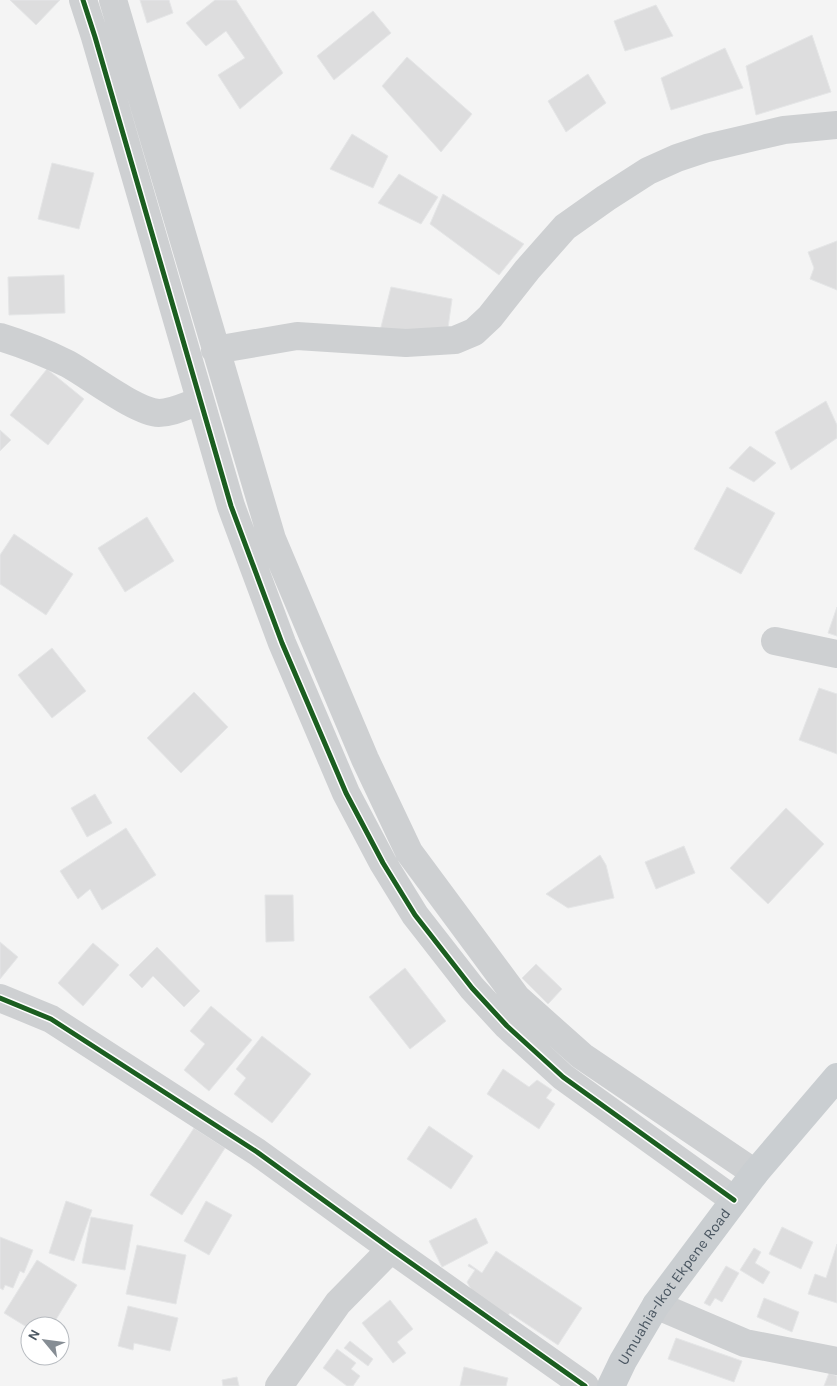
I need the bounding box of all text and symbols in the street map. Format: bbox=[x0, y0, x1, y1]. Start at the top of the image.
street label: Umuahia-Ikot Ekpene Road bbox=[614, 1205, 734, 1368]
north arrow bbox=[20, 1316, 70, 1366]
text: N bbox=[24, 1326, 44, 1343]

